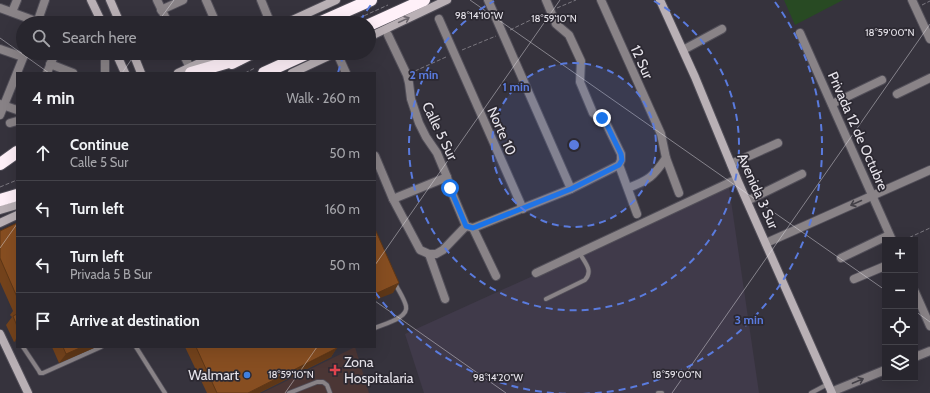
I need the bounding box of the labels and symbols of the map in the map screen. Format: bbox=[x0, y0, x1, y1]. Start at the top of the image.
text: 98°14'10"W bbox=[455, 9, 504, 22]
text: 18°59'10"N bbox=[531, 12, 577, 25]
one-way arrow bbox=[398, 16, 410, 23]
text: 18°59'00"N bbox=[865, 26, 915, 39]
street label: 12 Sur bbox=[627, 42, 658, 82]
text: 2 min bbox=[410, 67, 438, 82]
street label: Privada 12 de Octubre bbox=[824, 69, 892, 193]
text: 1 min bbox=[502, 79, 530, 94]
street label: Calle 5 Sur bbox=[418, 99, 462, 164]
street label: Norte 10 bbox=[483, 104, 521, 158]
route end bbox=[593, 109, 611, 127]
centre of rings bbox=[567, 138, 581, 152]
street label: Avenida 3 Sur bbox=[733, 150, 783, 232]
route start bbox=[441, 179, 459, 197]
one-way arrow bbox=[850, 200, 862, 207]
text: 3 min bbox=[734, 312, 764, 327]
place label: Zona Hospitalaria bbox=[344, 353, 414, 387]
marker: Zona Hospitalaria bbox=[329, 364, 341, 376]
place label: Walmart bbox=[188, 366, 239, 384]
text: 18°59'10"N bbox=[268, 368, 314, 381]
text: 18°59'00"N bbox=[652, 368, 702, 381]
marker: Walmart bbox=[242, 370, 252, 380]
text: 98°14'20"W bbox=[473, 371, 524, 384]
one-way arrow bbox=[852, 377, 864, 384]

